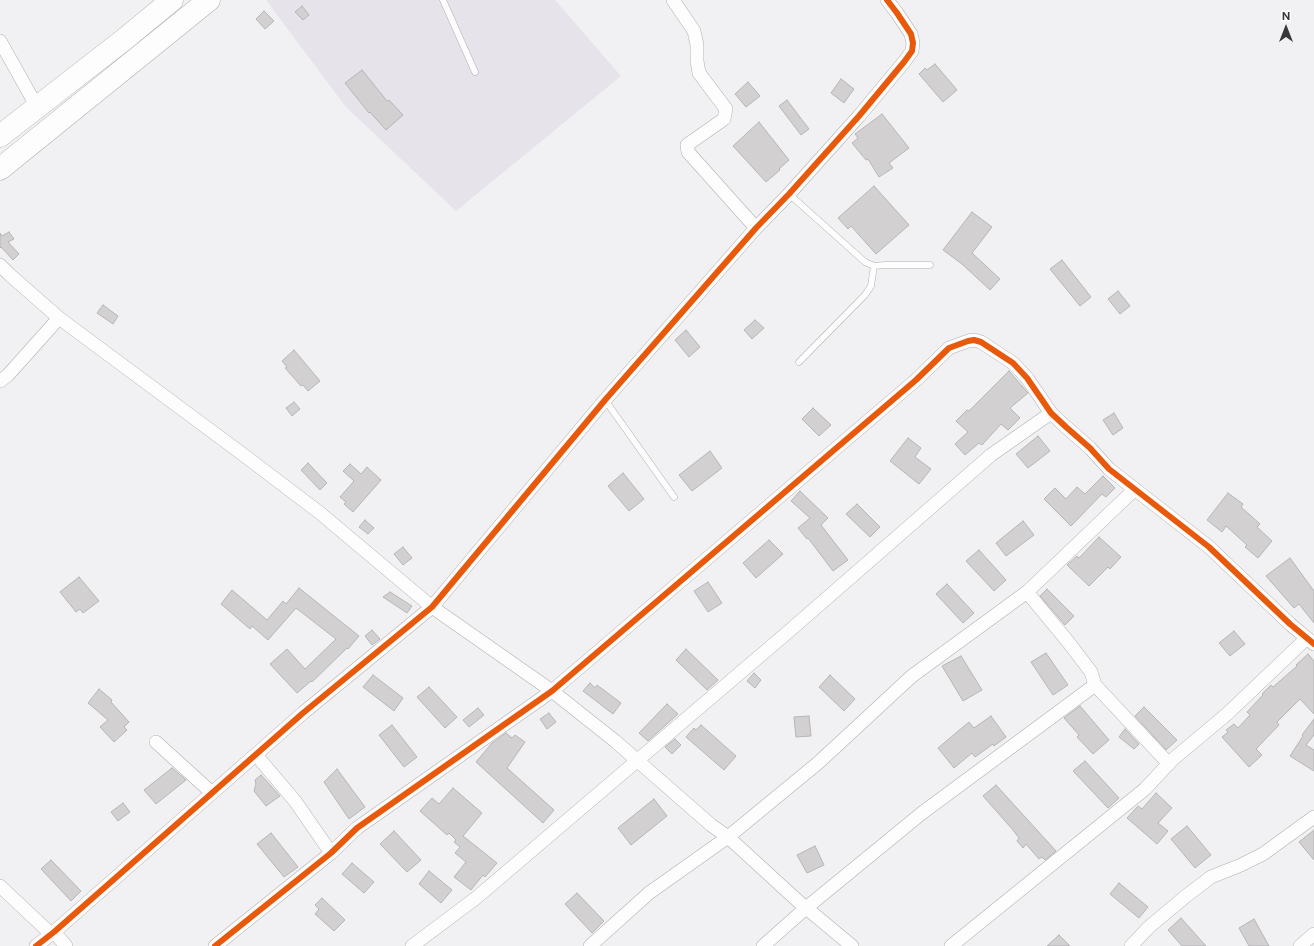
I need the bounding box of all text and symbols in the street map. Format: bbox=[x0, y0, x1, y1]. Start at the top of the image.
north arrow bbox=[1266, 8, 1306, 48]
text: N bbox=[1282, 10, 1290, 22]

